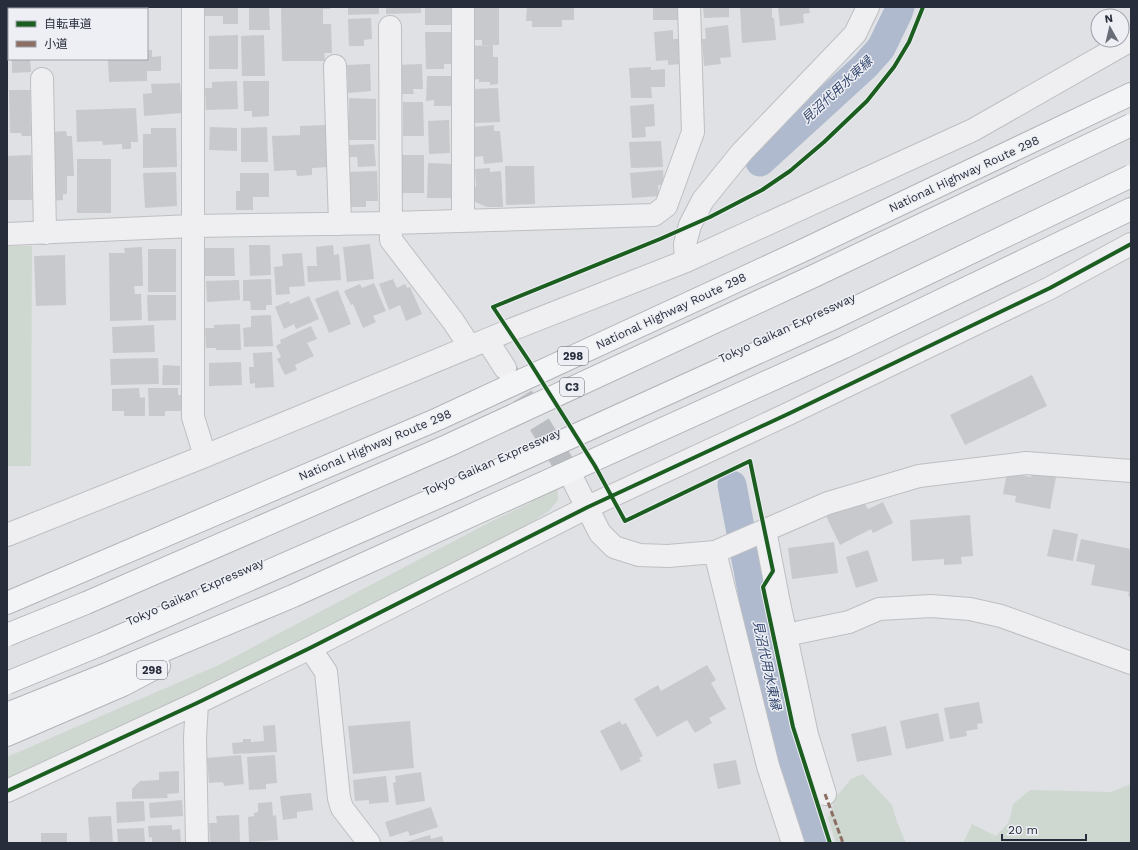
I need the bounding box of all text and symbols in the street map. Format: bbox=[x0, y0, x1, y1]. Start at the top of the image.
legend bbox=[8, 8, 148, 60]
north arrow bbox=[1090, 8, 1130, 48]
text: N bbox=[1104, 12, 1114, 26]
text: 自転車道 bbox=[44, 17, 92, 31]
text: 小道 bbox=[44, 37, 68, 51]
water label: 見沼代用水東縁 bbox=[799, 52, 877, 127]
street label: National Highway Route 298 bbox=[886, 133, 1042, 215]
street label: National Highway Route 298 bbox=[593, 270, 749, 352]
street label: Tokyo Gaikan Expressway bbox=[716, 290, 858, 366]
road number: 298 bbox=[558, 347, 588, 365]
road number: C3 bbox=[560, 378, 584, 396]
street label: National Highway Route 298 bbox=[297, 406, 453, 484]
street label: Tokyo Gaikan Expressway bbox=[421, 425, 564, 499]
street label: Tokyo Gaikan Expressway bbox=[124, 555, 267, 629]
water label: 見沼代用水東縁 bbox=[750, 619, 784, 713]
road number: 298 bbox=[137, 661, 167, 679]
scale bar bbox=[1002, 816, 1086, 842]
text: 20 m bbox=[1008, 823, 1038, 837]

